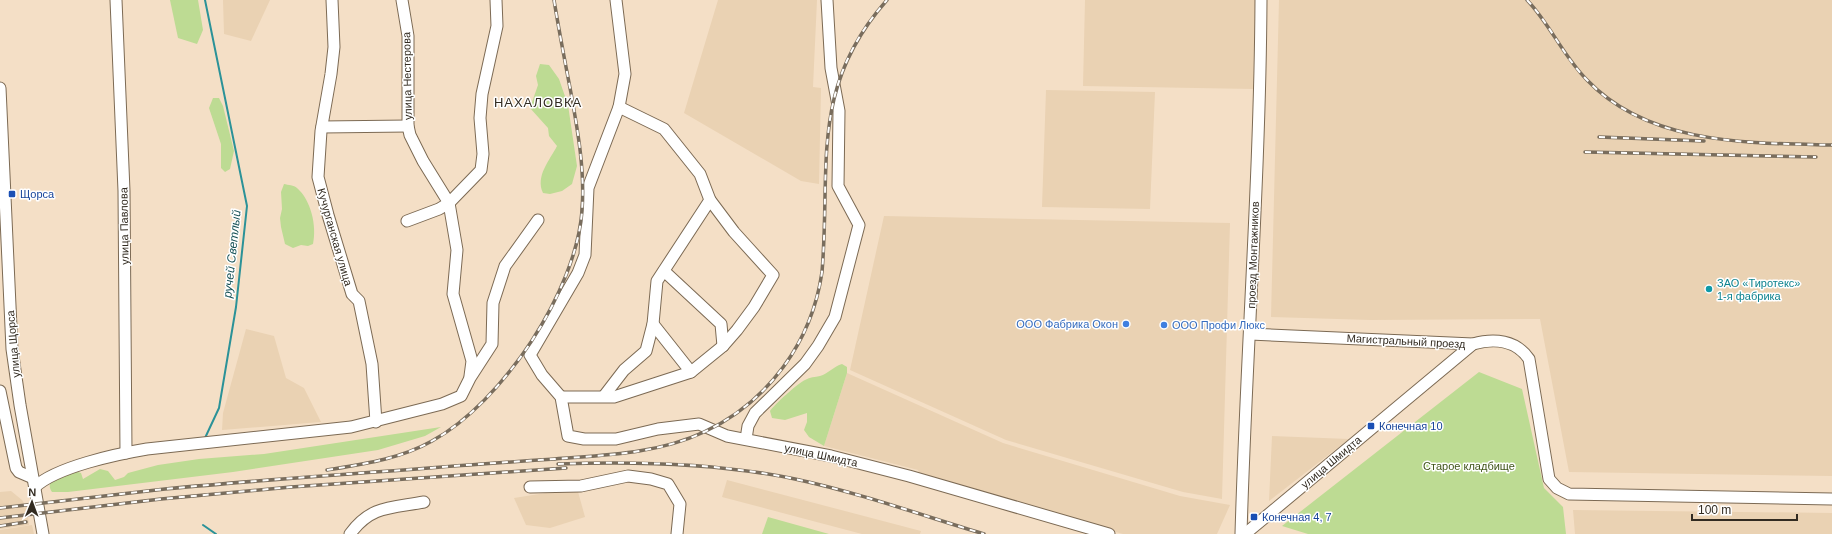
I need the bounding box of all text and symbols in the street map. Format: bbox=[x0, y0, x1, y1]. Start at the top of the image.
street label: улица Нестерова bbox=[400, 31, 414, 120]
district label: НАХАЛОВКА bbox=[494, 95, 582, 110]
street label: улица Павлова bbox=[117, 186, 131, 265]
street label: Кучурганская улица bbox=[315, 187, 355, 288]
place label: Щорса bbox=[20, 188, 55, 200]
marker: Щорса bbox=[7, 189, 17, 199]
street label: проезд Монтажников bbox=[1245, 201, 1261, 309]
water label: ручей Светлый bbox=[220, 209, 244, 300]
place label: ЗАО «Тиротекс» 1-я фабрика bbox=[1717, 277, 1800, 302]
marker: ЗАО «Тиротекс» 1-я фабрика bbox=[1704, 284, 1714, 294]
street label: улица Щорса bbox=[4, 309, 22, 378]
place label: ООО Фабрика Окон bbox=[1016, 318, 1118, 330]
marker: ООО Фабрика Окон bbox=[1121, 319, 1131, 329]
place label: ООО Профи Люкс bbox=[1172, 319, 1266, 331]
marker: ООО Профи Люкс bbox=[1159, 320, 1169, 330]
street label: Магистральный проезд bbox=[1346, 332, 1466, 350]
place label: Конечная 10 bbox=[1379, 420, 1443, 432]
marker: Конечная 10 bbox=[1366, 421, 1376, 431]
street label: улица Шмидта bbox=[1299, 433, 1364, 491]
street label: улица Шмидта bbox=[783, 441, 860, 469]
park label: Старое кладбище bbox=[1423, 460, 1515, 472]
north arrow bbox=[12, 482, 52, 522]
text: N bbox=[28, 486, 36, 498]
scale bar bbox=[1692, 496, 1797, 522]
text: 100 m bbox=[1698, 503, 1731, 517]
place label: Конечная 4, 7 bbox=[1262, 511, 1332, 523]
marker: Конечная 4, 7 bbox=[1249, 512, 1259, 522]

